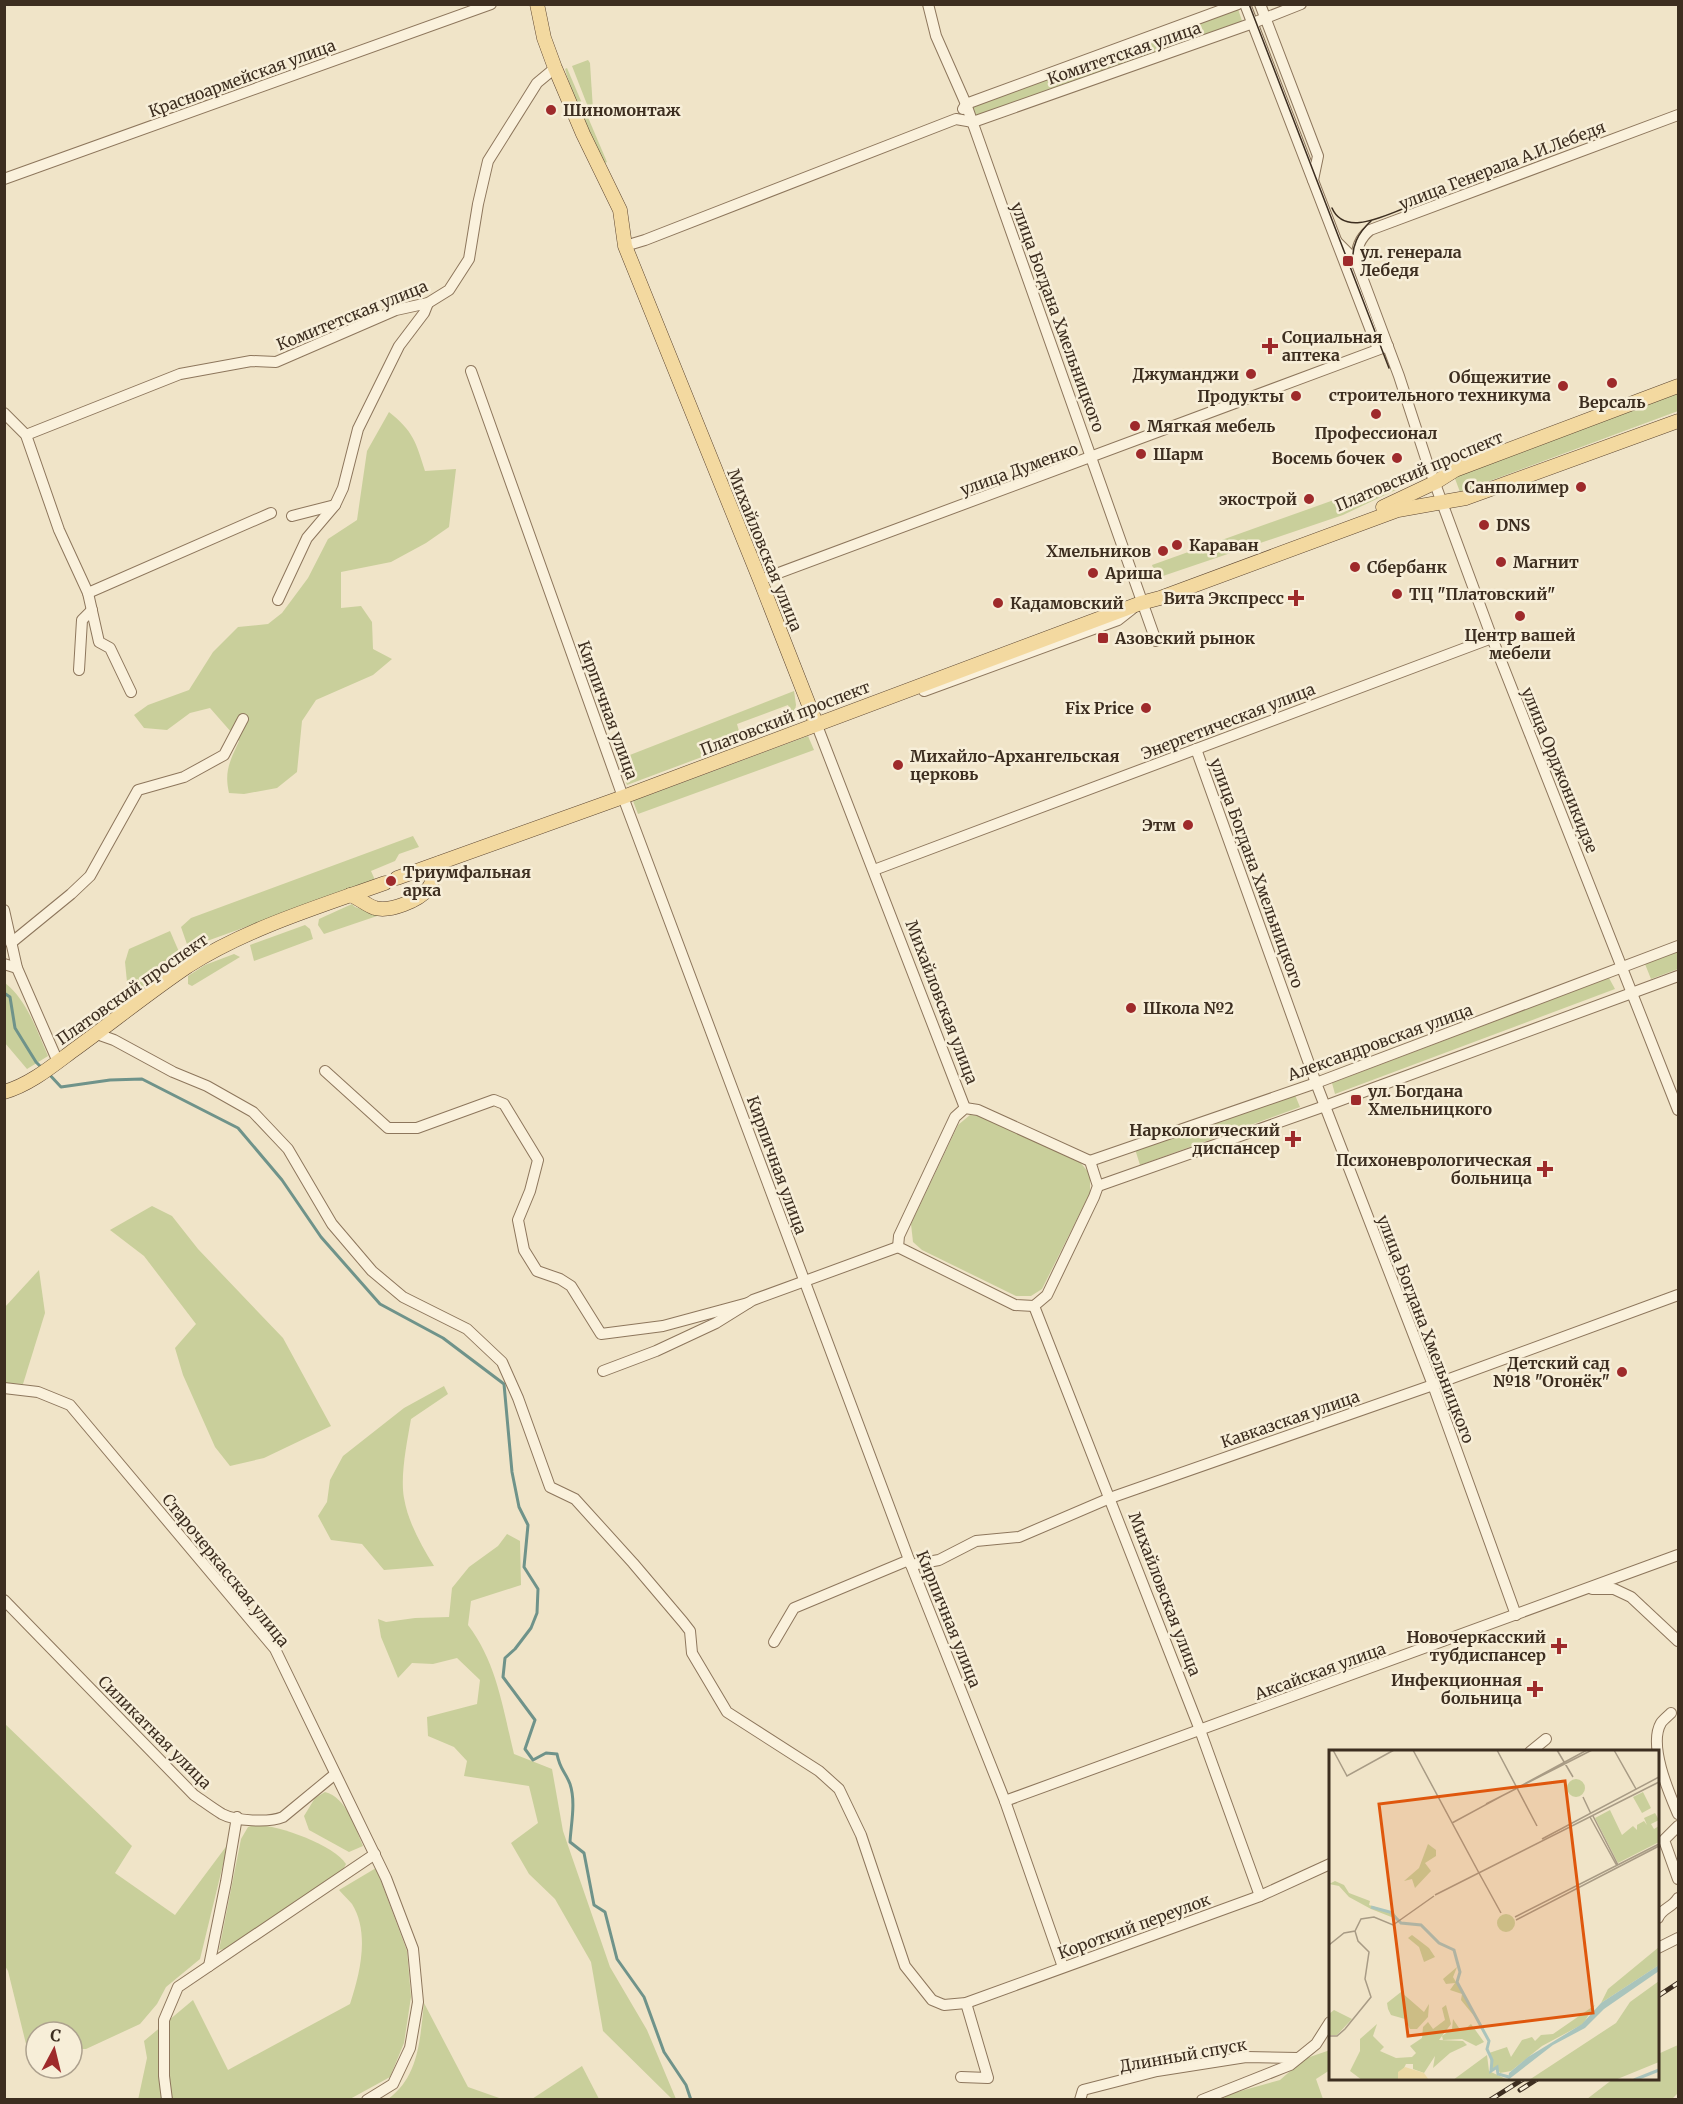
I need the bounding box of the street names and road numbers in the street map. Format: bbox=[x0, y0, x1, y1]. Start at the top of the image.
street label: Комитетская улица bbox=[1045, 17, 1204, 89]
street label: Красноармейская улица bbox=[146, 35, 339, 121]
street label: улица Генерала А.И.Лебедя bbox=[1396, 116, 1608, 214]
street label: улица Богдана Хмельницкого bbox=[1007, 199, 1109, 435]
street label: Комитетская улица bbox=[274, 275, 431, 354]
street label: Платовский проспект bbox=[1332, 426, 1506, 515]
street label: улица Думенко bbox=[957, 438, 1081, 500]
street label: Михайловская улица bbox=[723, 466, 807, 635]
street label: Кирпичная улица bbox=[574, 638, 642, 782]
street label: Платовский проспект bbox=[697, 676, 873, 760]
street label: Энергетическая улица bbox=[1138, 678, 1318, 763]
street label: улица Орджоникидзе bbox=[1518, 684, 1602, 856]
street label: улица Богдана Хмельницкого bbox=[1206, 755, 1308, 991]
street label: Михайловская улица bbox=[902, 917, 983, 1087]
street label: Платовский проспект bbox=[52, 929, 212, 1049]
street label: Александровская улица bbox=[1284, 999, 1476, 1085]
street label: Кирпичная улица bbox=[743, 1093, 811, 1237]
street label: улица Богдана Хмельницкого bbox=[1373, 1212, 1479, 1446]
street label: Кавказская улица bbox=[1218, 1386, 1362, 1452]
street label: Старочеркасская улица bbox=[158, 1489, 294, 1651]
street label: Михайловская улица bbox=[1125, 1509, 1206, 1679]
street label: Кирпичная улица bbox=[912, 1548, 986, 1691]
street label: Аксайская улица bbox=[1251, 1638, 1389, 1704]
street label: Силикатная улица bbox=[94, 1671, 216, 1793]
street label: Короткий переулок bbox=[1055, 1889, 1213, 1963]
street label: Длинный спуск bbox=[1118, 2034, 1248, 2076]

